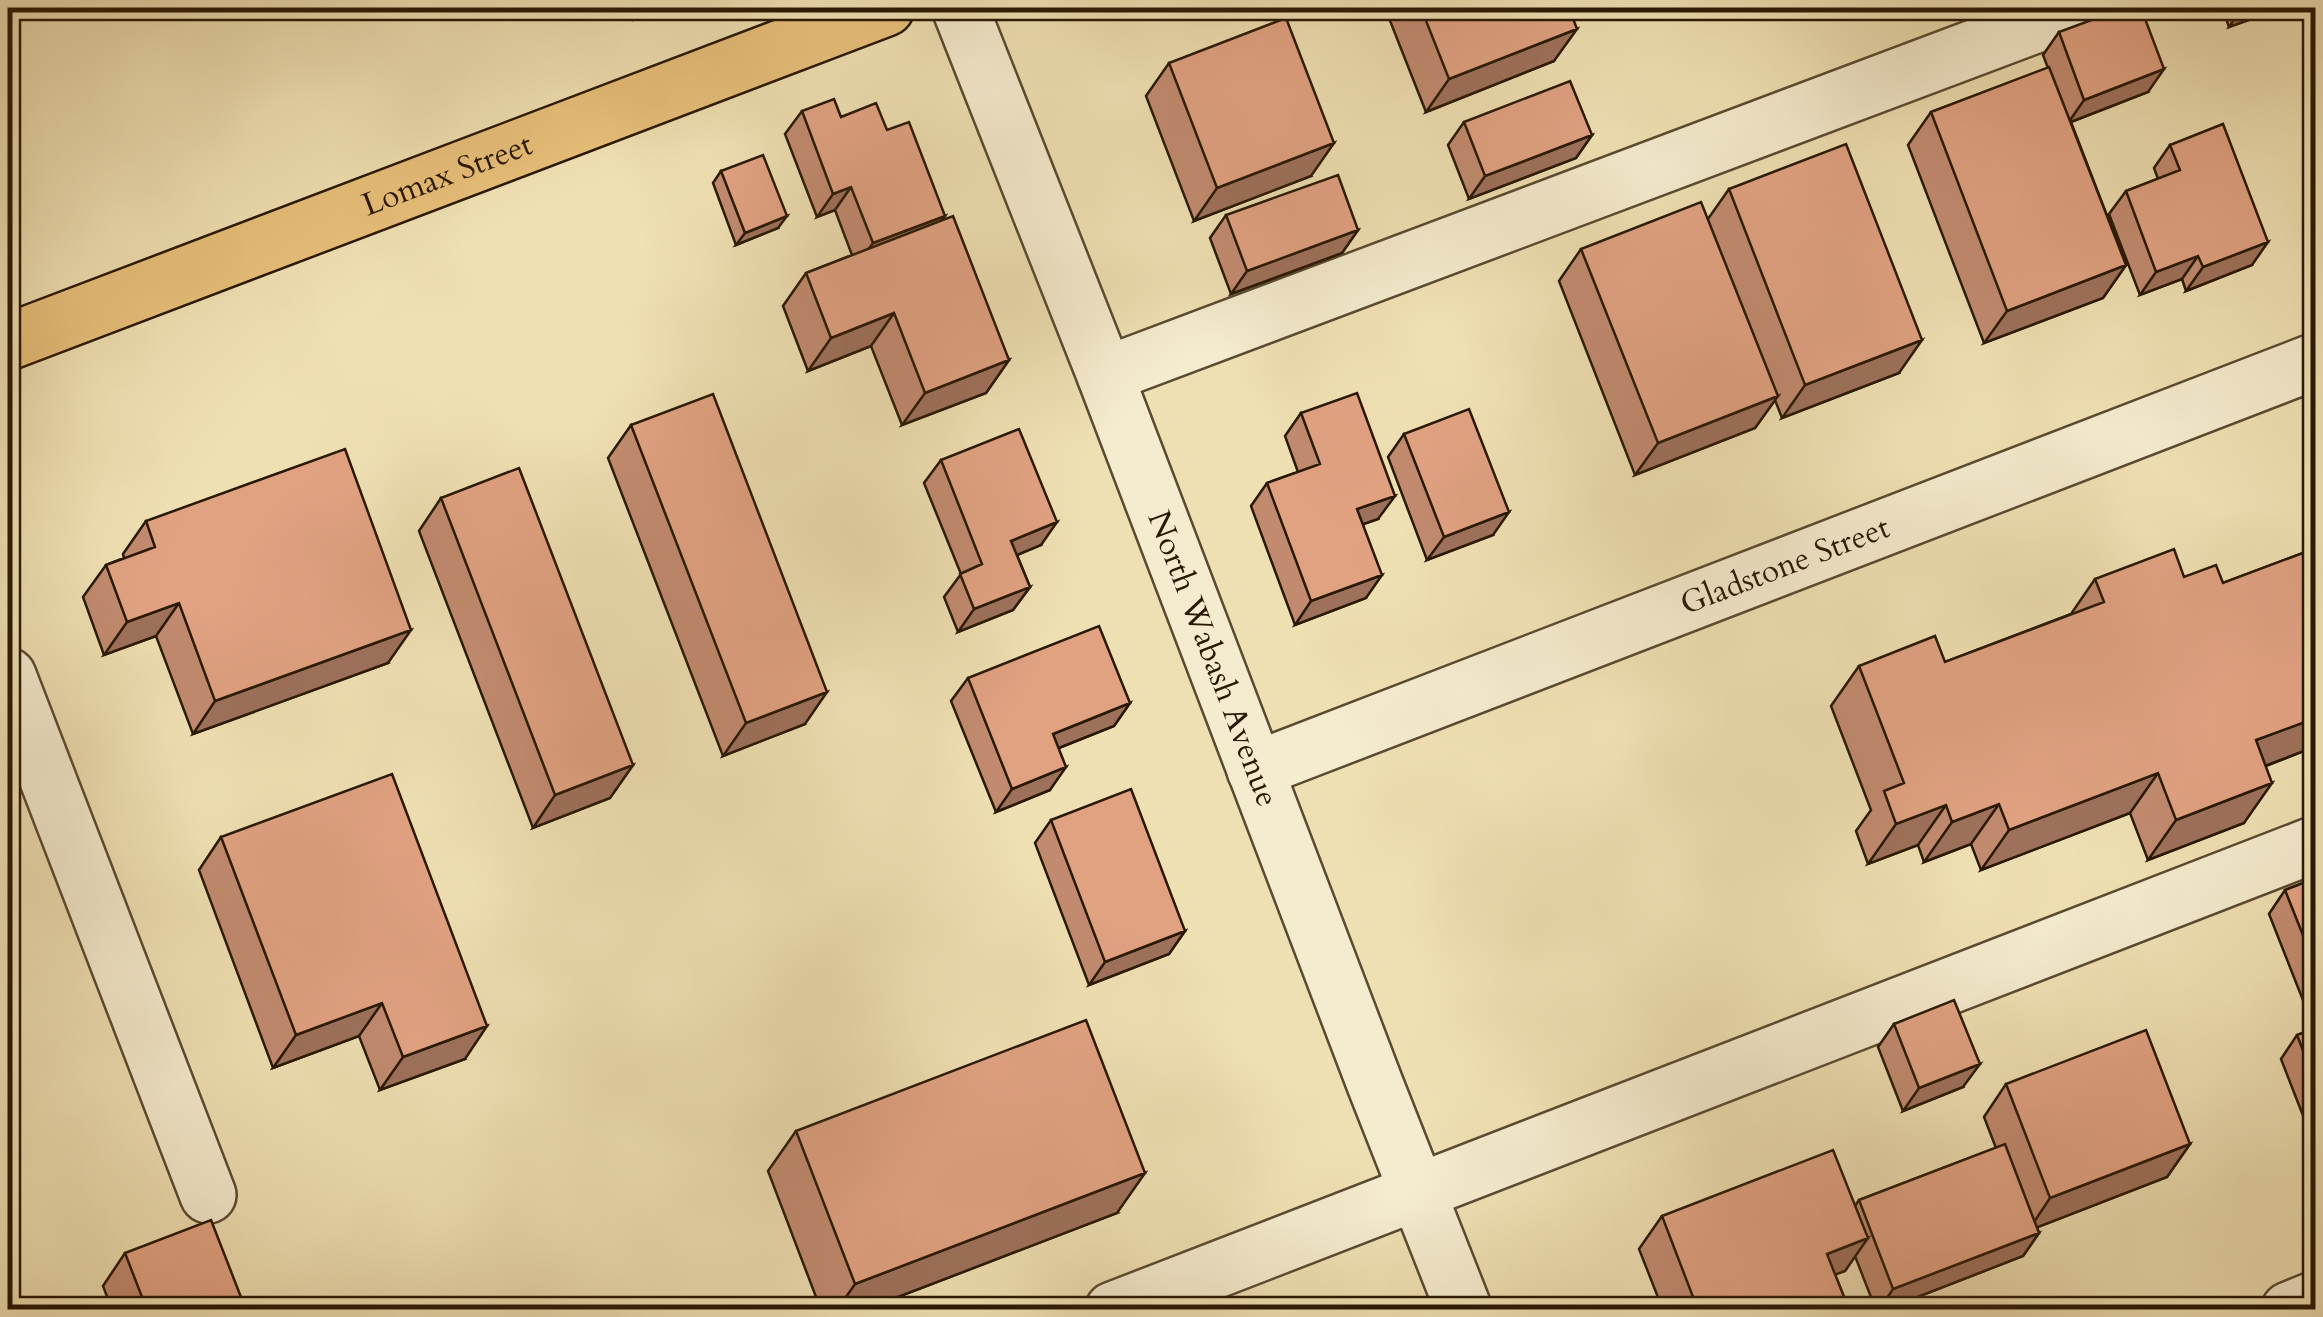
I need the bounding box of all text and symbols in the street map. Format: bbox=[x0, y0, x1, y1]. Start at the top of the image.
street label: Lomax Street bbox=[356, 123, 539, 227]
street label: North Wabash Avenue bbox=[1137, 504, 1289, 813]
street label: Gladstone Street bbox=[1674, 505, 1896, 626]

